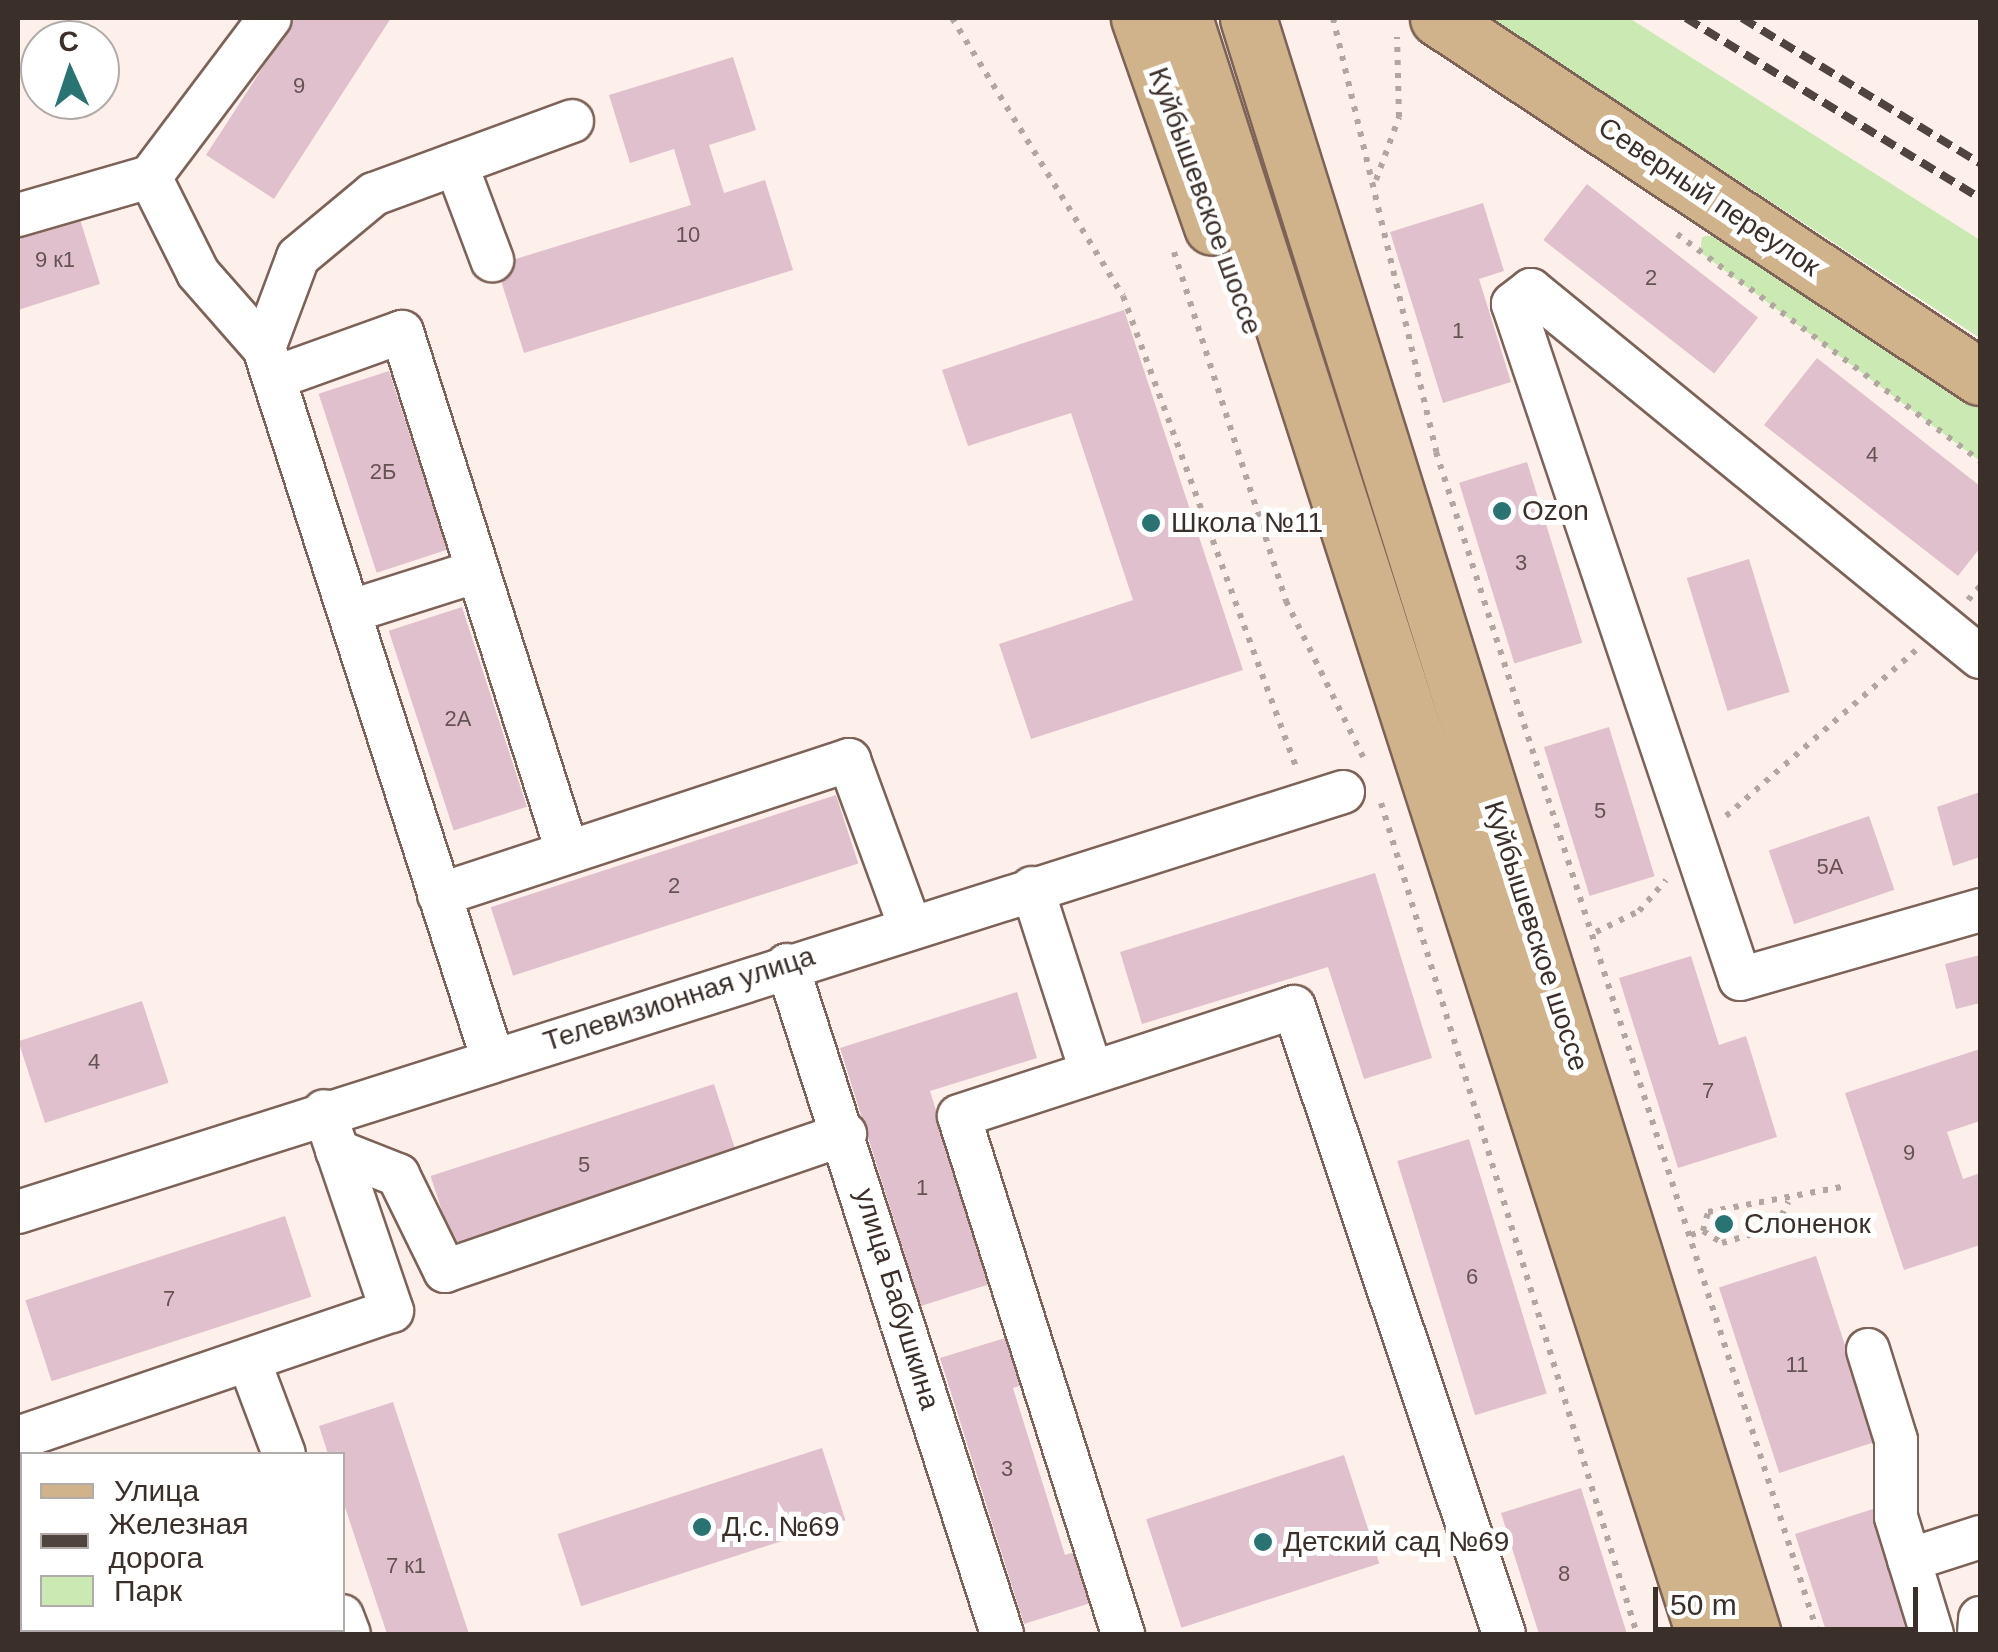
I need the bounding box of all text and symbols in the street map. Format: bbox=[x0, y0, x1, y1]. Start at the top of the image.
north arrow bbox=[20, 20, 120, 120]
text: С bbox=[58, 26, 79, 58]
street label: Куйбышевское шоссе bbox=[1141, 63, 1269, 339]
house number: 9 bbox=[293, 73, 305, 99]
street label: Северный переулок bbox=[1592, 110, 1826, 284]
house number: 10 bbox=[676, 222, 700, 248]
house number: 9 к1 bbox=[35, 247, 75, 273]
house number: 2 bbox=[1645, 265, 1657, 291]
house number: 1 bbox=[1452, 318, 1464, 344]
house number: 4 bbox=[1866, 442, 1878, 468]
house number: 2Б bbox=[370, 459, 396, 485]
place label: Ozon bbox=[1522, 494, 1589, 528]
marker: Ozon bbox=[1491, 500, 1513, 522]
place label: Школа №11 bbox=[1171, 506, 1323, 540]
marker: Школа №11 bbox=[1140, 512, 1162, 534]
house number: 3 bbox=[1515, 550, 1527, 576]
house number: 2А bbox=[445, 706, 471, 732]
street label: Куйбышевское шоссе bbox=[1476, 797, 1596, 1075]
house number: 5 bbox=[1594, 798, 1606, 824]
house number: 5А bbox=[1817, 854, 1843, 880]
house number: 2 bbox=[668, 873, 680, 899]
street label: Телевизионная улица bbox=[539, 939, 819, 1059]
house number: 4 bbox=[88, 1049, 100, 1075]
house number: 7 bbox=[1702, 1078, 1714, 1104]
house number: 9 bbox=[1903, 1140, 1915, 1166]
house number: 5 bbox=[578, 1152, 590, 1178]
house number: 1 bbox=[916, 1175, 928, 1201]
street label: улица Бабушкина bbox=[847, 1184, 947, 1414]
place label: Слоненок bbox=[1744, 1207, 1871, 1241]
marker: Слоненок bbox=[1713, 1213, 1735, 1235]
house number: 6 bbox=[1466, 1264, 1478, 1290]
house number: 7 bbox=[163, 1286, 175, 1312]
house number: 11 bbox=[1786, 1352, 1808, 1378]
legend bbox=[20, 1452, 345, 1632]
house number: 3 bbox=[1001, 1456, 1013, 1482]
text: Улица bbox=[114, 1474, 199, 1507]
text: Железная дорога bbox=[109, 1507, 248, 1574]
place label: Д.с. №69 bbox=[722, 1510, 839, 1544]
marker: Д.с. №69 bbox=[691, 1516, 713, 1538]
place label: Детский сад №69 bbox=[1283, 1525, 1509, 1559]
marker: Детский сад №69 bbox=[1252, 1531, 1274, 1553]
house number: 7 к1 bbox=[386, 1553, 426, 1579]
house number: 8 bbox=[1558, 1561, 1570, 1587]
scale bar bbox=[1658, 1567, 1923, 1629]
text: Парк bbox=[114, 1574, 182, 1607]
text: 50 m bbox=[1670, 1588, 1737, 1621]

